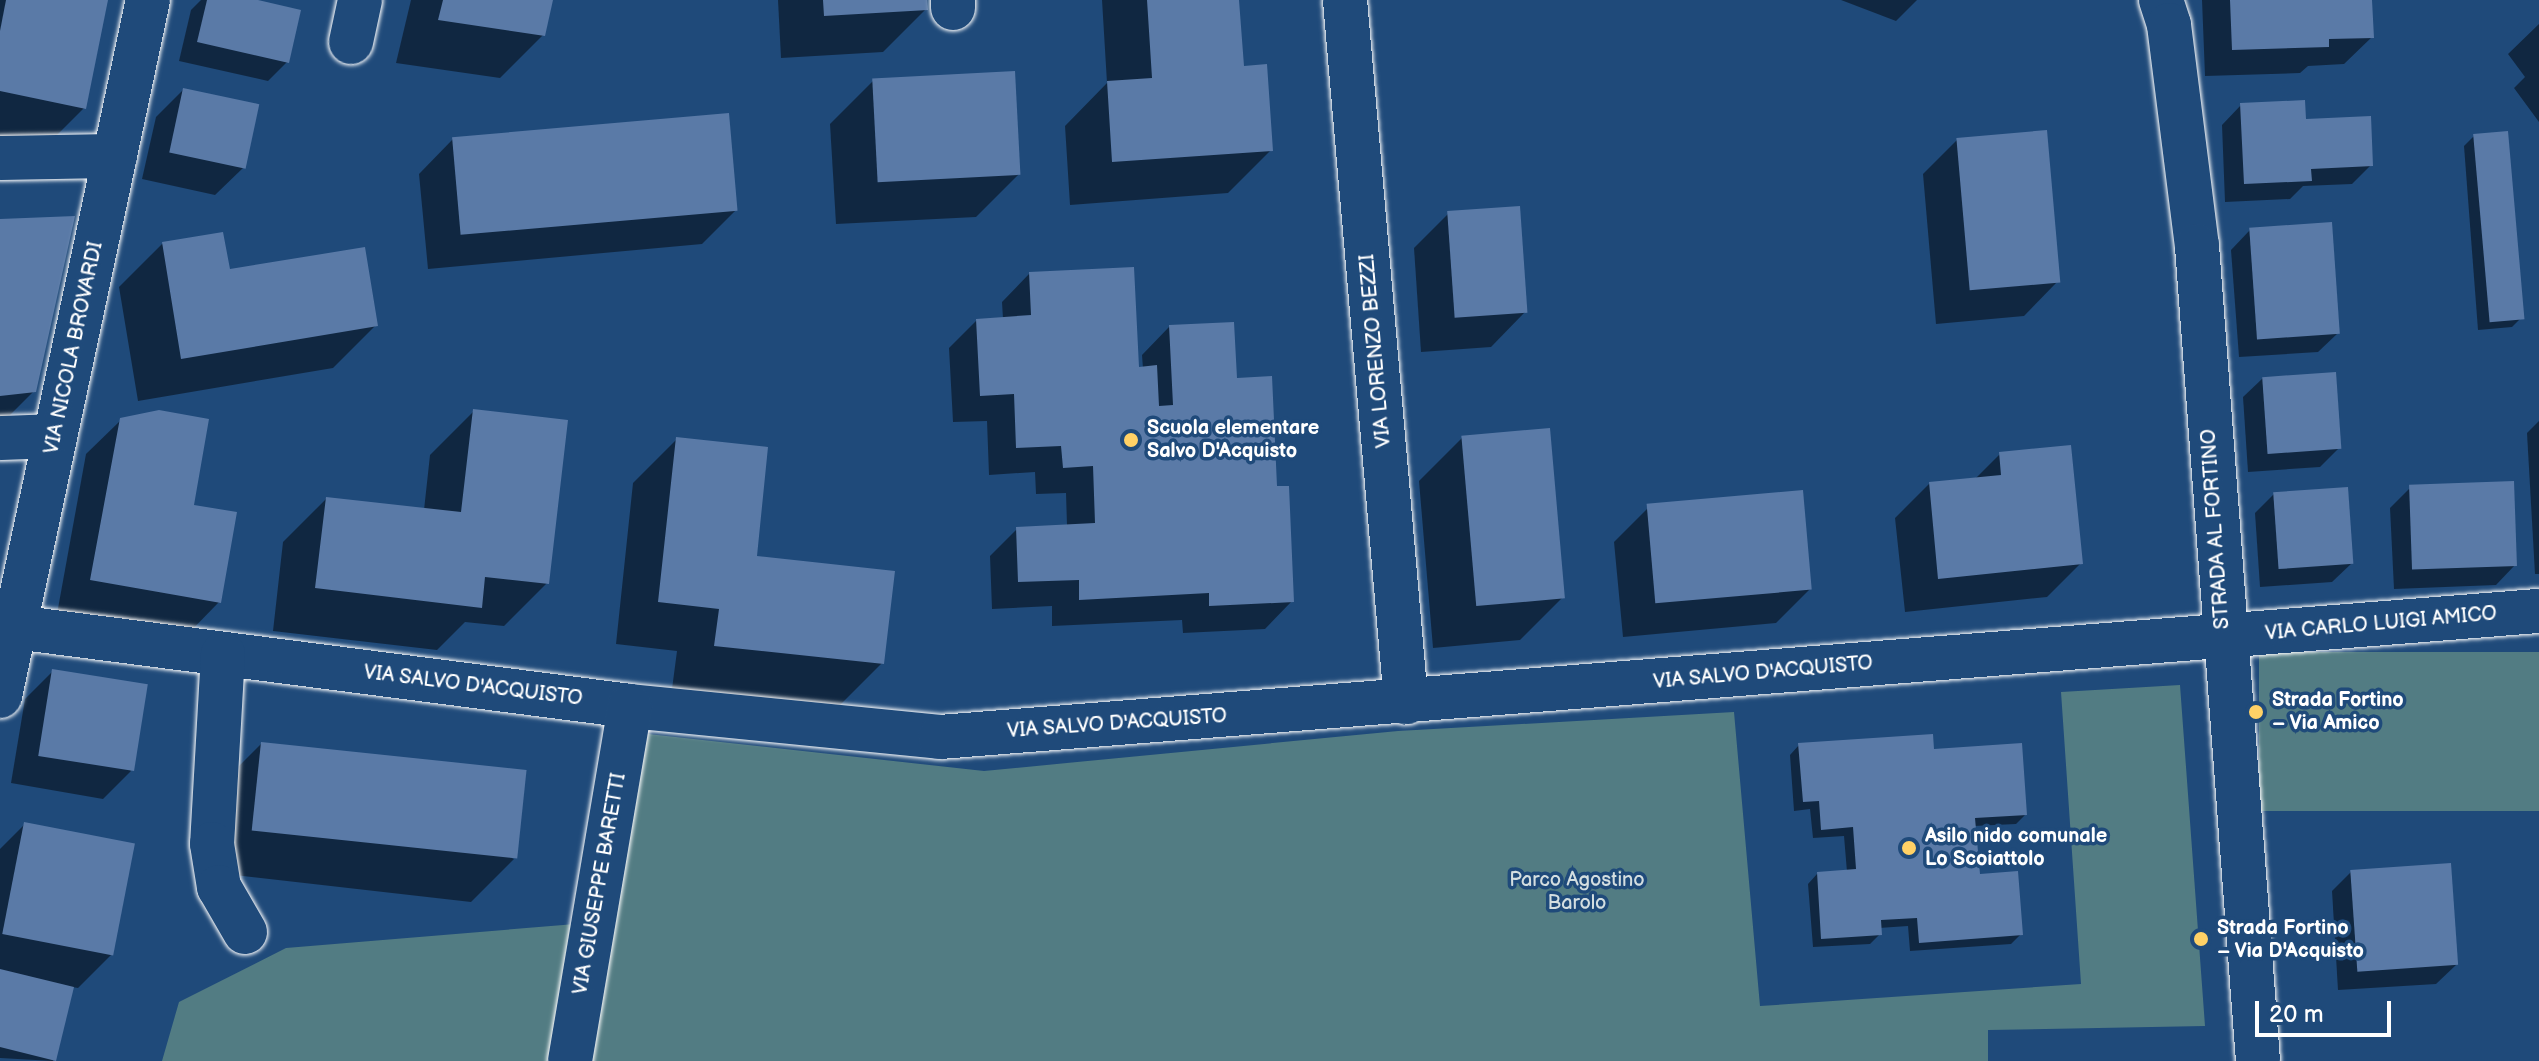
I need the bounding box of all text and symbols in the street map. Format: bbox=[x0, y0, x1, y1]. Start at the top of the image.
street label: VIA NICOLA BROVARDI bbox=[40, 240, 108, 456]
street label: VIA LORENZO BEZZI bbox=[1356, 253, 1396, 449]
place label: Scuola elementare Salvo D'Acquisto bbox=[1147, 416, 1319, 463]
street label: STRADA AL FORTINO bbox=[2197, 428, 2235, 630]
marker: Scuola elementare Salvo D'Acquisto bbox=[1122, 431, 1140, 449]
street label: VIA CARLO LUIGI AMICO bbox=[2264, 602, 2498, 646]
street label: VIA SALVO D'ACQUISTO bbox=[1652, 651, 1874, 695]
street label: VIA SALVO D'ACQUISTO bbox=[362, 661, 584, 711]
place label: Strada Fortino – Via Amico bbox=[2272, 688, 2404, 735]
marker: Strada Fortino – Via Amico bbox=[2247, 703, 2265, 721]
street label: VIA SALVO D'ACQUISTO bbox=[1006, 704, 1228, 744]
street label: VIA GIUSEPPE BARETTI bbox=[569, 771, 631, 997]
place label: Asilo nido comunale Lo Scoiattolo bbox=[1925, 824, 2107, 871]
marker: Asilo nido comunale Lo Scoiattolo bbox=[1900, 839, 1918, 857]
park label: Parco Agostino Barolo bbox=[1509, 868, 1645, 915]
place label: Strada Fortino – Via D'Acquisto bbox=[2217, 916, 2365, 963]
marker: Strada Fortino – Via D'Acquisto bbox=[2192, 930, 2210, 948]
scale bar bbox=[2259, 985, 2395, 1035]
text: 20 m bbox=[2269, 1000, 2324, 1029]

